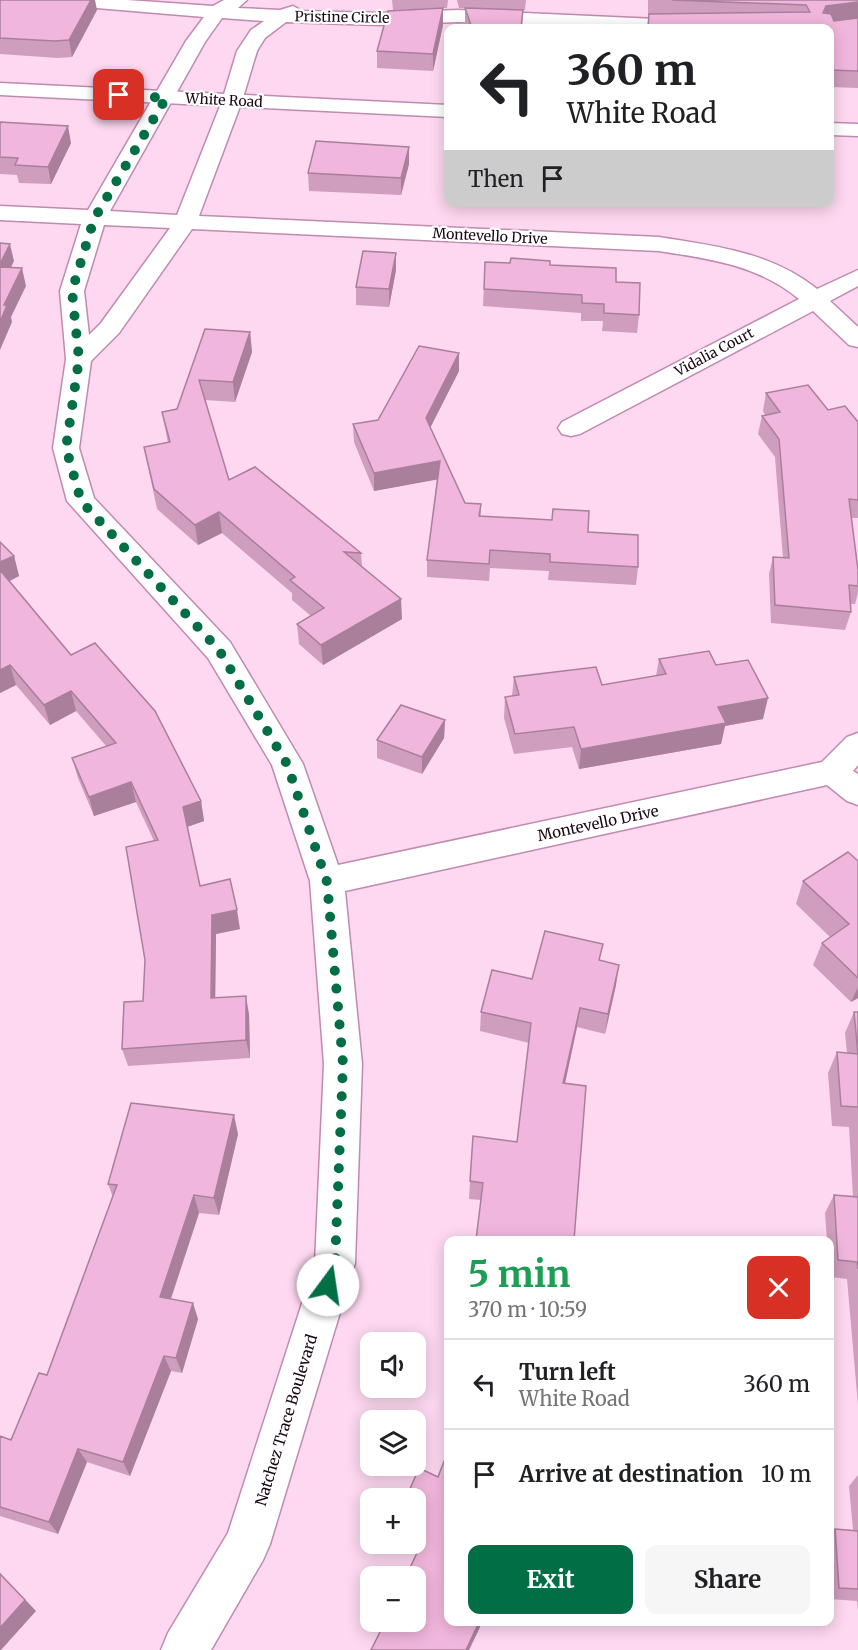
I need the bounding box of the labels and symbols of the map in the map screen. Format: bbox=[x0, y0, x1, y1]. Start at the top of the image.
street label: Pristine Circle bbox=[294, 7, 390, 27]
pin bbox=[93, 69, 144, 120]
street label: White Road bbox=[184, 89, 264, 111]
street label: Montevello Drive bbox=[432, 224, 548, 248]
street label: Vidalia Court bbox=[670, 323, 757, 381]
street label: Montevello Drive bbox=[536, 801, 660, 845]
position arrow bbox=[296, 1253, 360, 1317]
street label: Natchez Trace Boulevard bbox=[251, 1332, 321, 1508]

